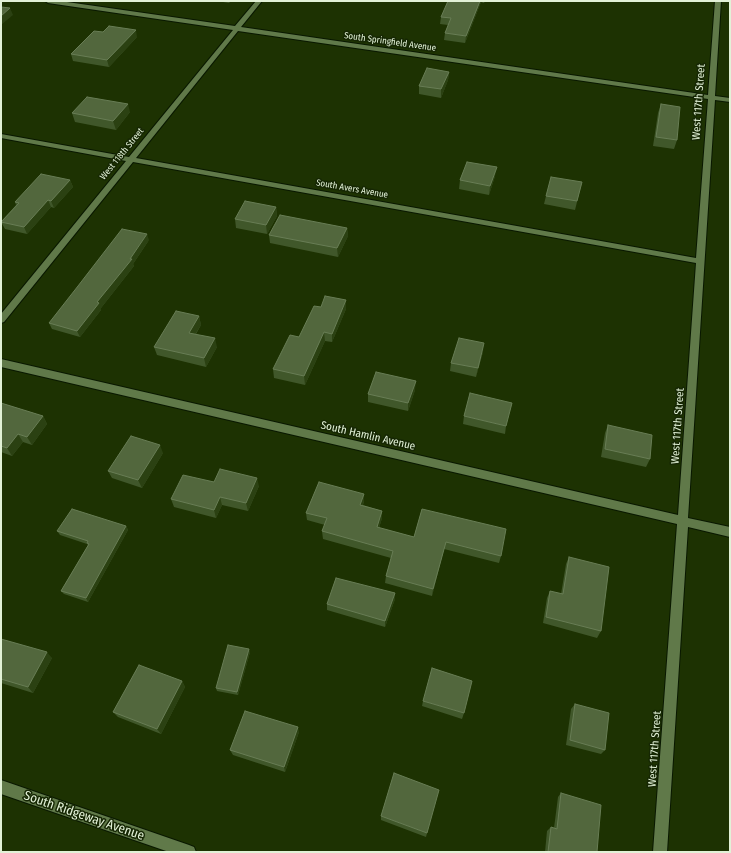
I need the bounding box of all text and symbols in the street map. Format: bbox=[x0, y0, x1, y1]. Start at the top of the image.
street label: South Springfield Avenue bbox=[343, 30, 437, 54]
street label: West 117th Street bbox=[690, 63, 708, 141]
street label: West 118th Street bbox=[98, 126, 146, 182]
street label: South Avers Avenue bbox=[315, 177, 389, 201]
street label: West 117th Street bbox=[669, 387, 687, 465]
street label: South Hamlin Avenue bbox=[319, 419, 417, 453]
street label: West 117th Street bbox=[646, 710, 664, 788]
street label: South Ridgeway Avenue bbox=[22, 788, 146, 844]

